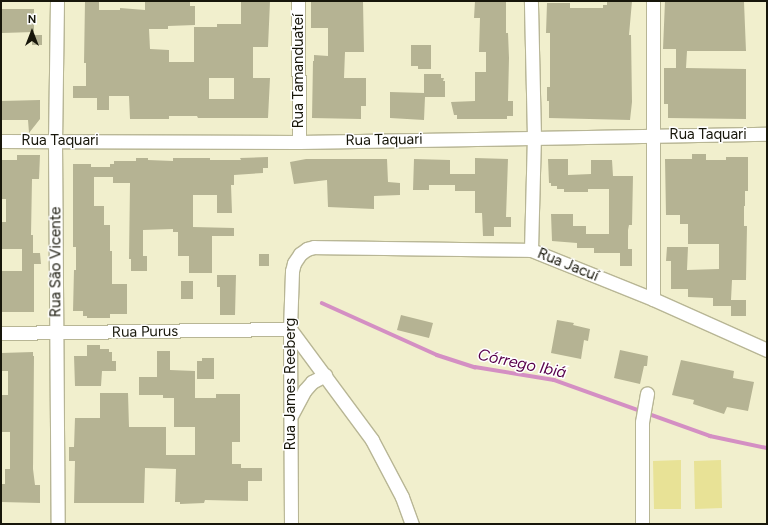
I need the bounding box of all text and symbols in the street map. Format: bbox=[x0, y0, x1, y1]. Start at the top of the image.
north arrow bbox=[12, 12, 52, 52]
text: N bbox=[28, 13, 36, 26]
street label: Rua Tamanduateí bbox=[290, 13, 308, 129]
street label: Rua Taquari bbox=[669, 126, 747, 144]
street label: Rua Taquari bbox=[345, 130, 423, 150]
street label: Rua Taquari bbox=[21, 132, 99, 150]
street label: Rua São Vicente bbox=[47, 207, 65, 317]
street label: Rua Jacuí bbox=[535, 245, 601, 285]
street label: Rua James Reeberg bbox=[282, 318, 300, 450]
street label: Rua Purus bbox=[112, 322, 178, 342]
water label: Córrego Ibiá bbox=[476, 345, 568, 383]

